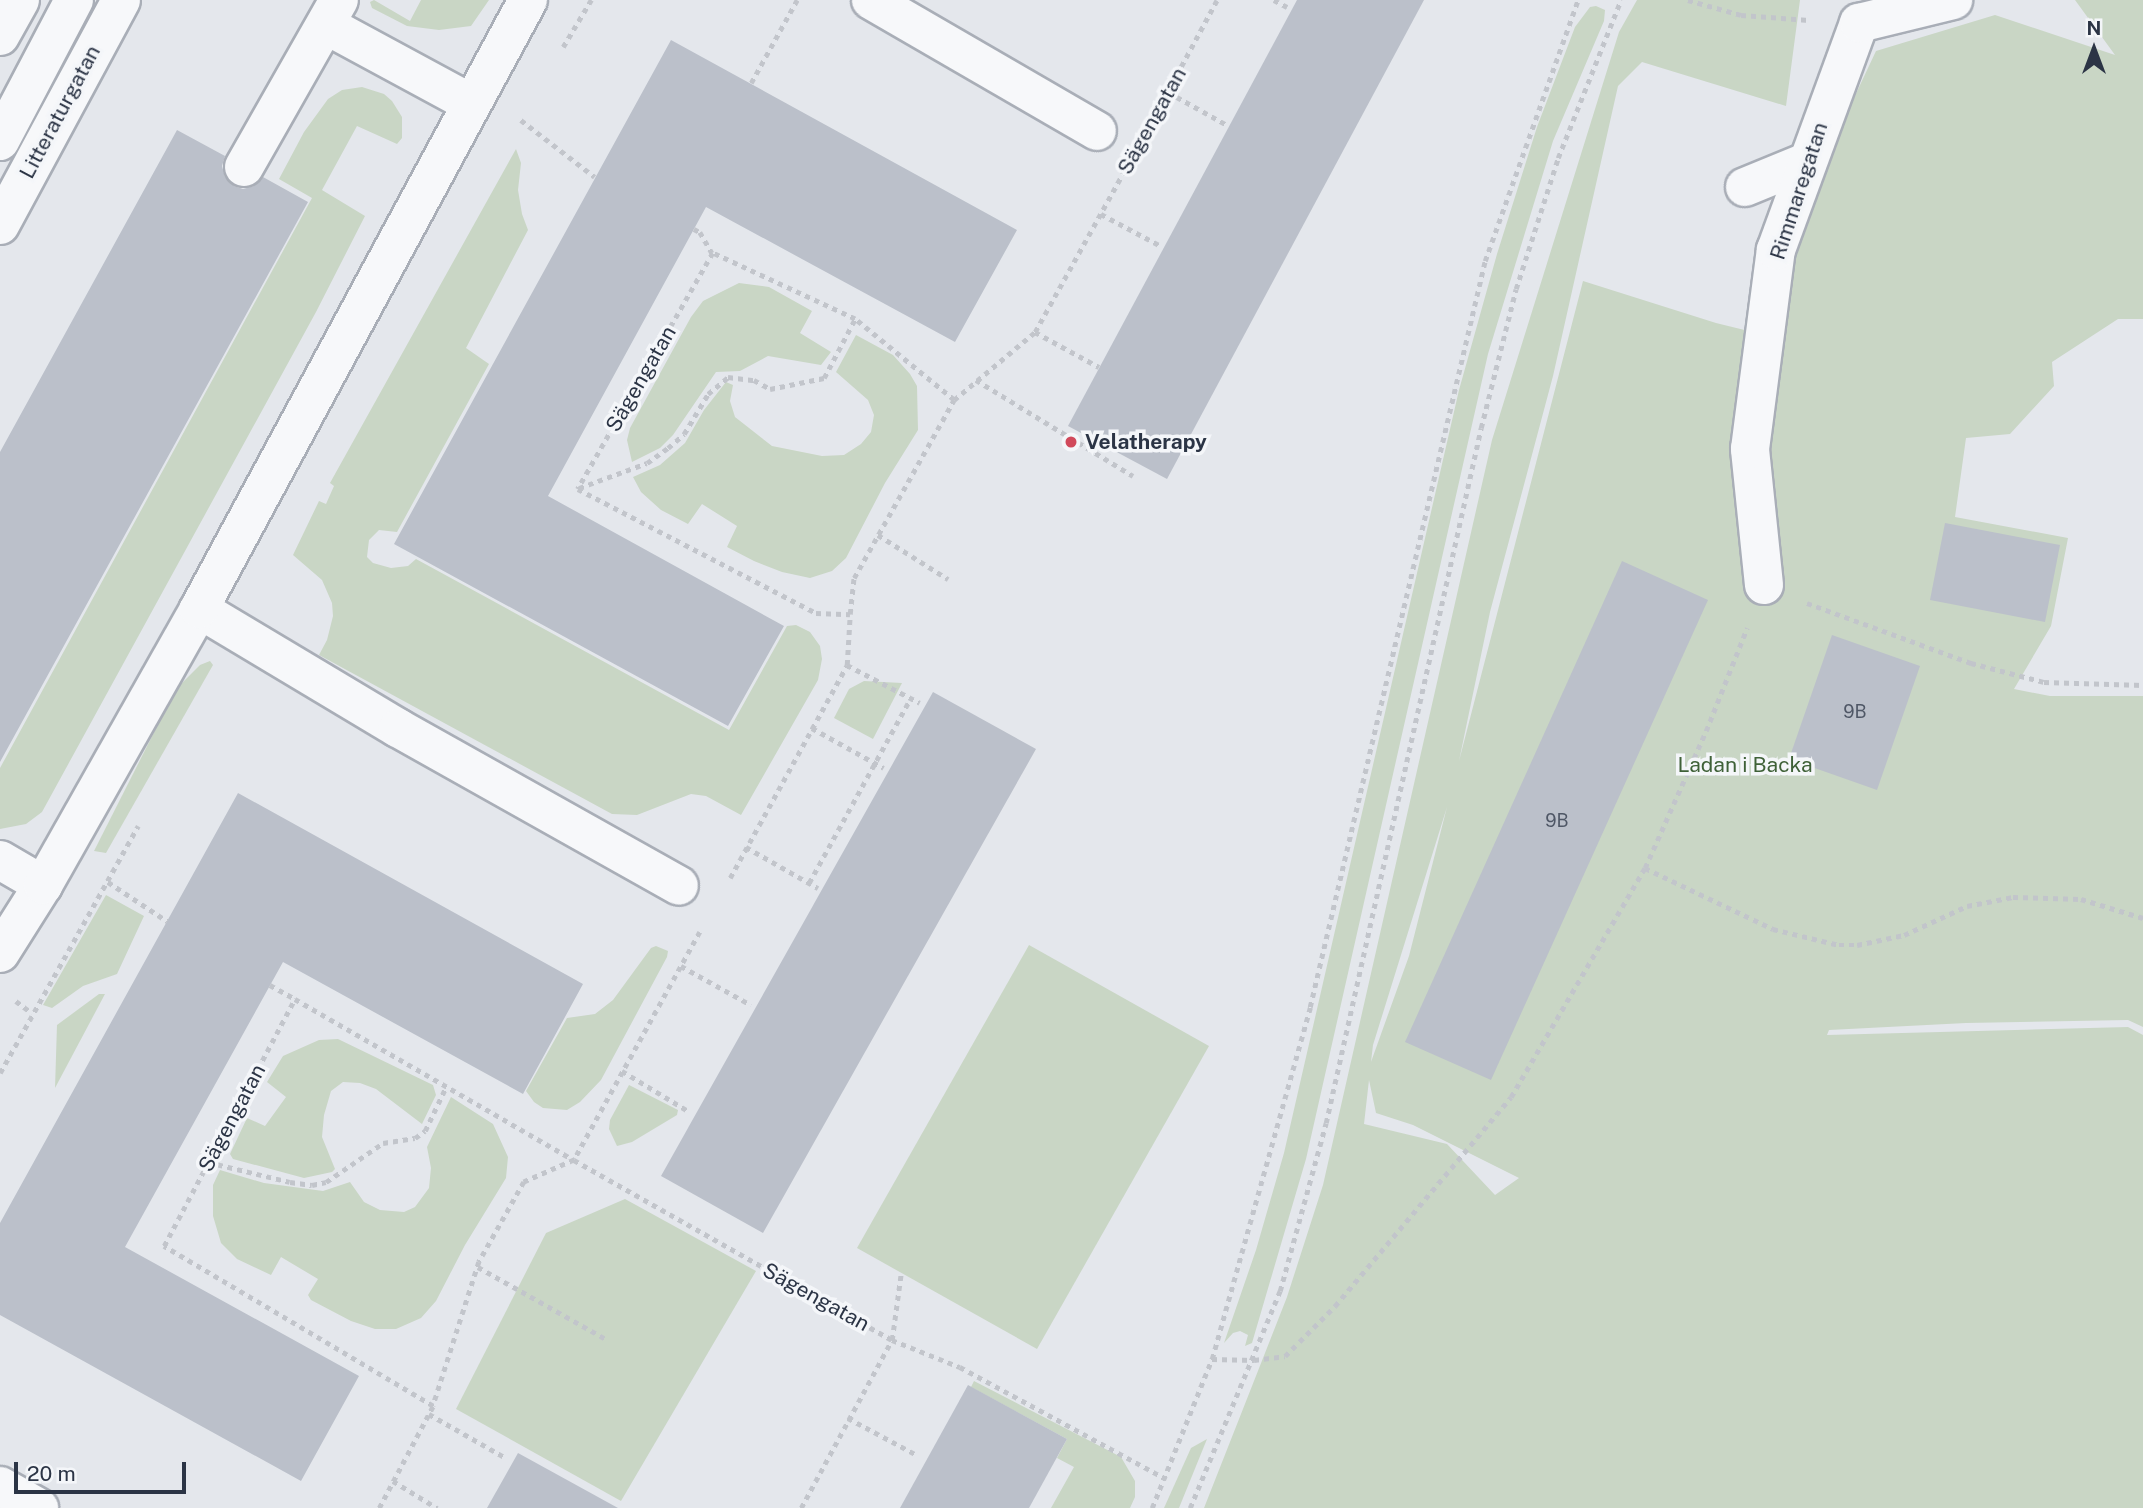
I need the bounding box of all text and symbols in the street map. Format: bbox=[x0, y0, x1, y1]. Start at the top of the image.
north arrow bbox=[2059, 14, 2129, 84]
text: N bbox=[2087, 17, 2101, 39]
street label: Litteraturgatan bbox=[14, 41, 106, 183]
street label: Sägengatan bbox=[1112, 63, 1192, 179]
street label: Rimmaregatan bbox=[1765, 119, 1833, 263]
street label: Sägengatan bbox=[601, 322, 681, 436]
place label: Velatherapy bbox=[1085, 429, 1207, 455]
marker: Velatherapy bbox=[1063, 434, 1079, 450]
house number: 9B bbox=[1843, 701, 1867, 723]
park label: Ladan i Backa bbox=[1677, 752, 1813, 778]
house number: 9B bbox=[1545, 810, 1569, 832]
street label: Sägengatan bbox=[193, 1060, 271, 1176]
street label: Sägengatan bbox=[758, 1257, 874, 1337]
scale bar bbox=[18, 1448, 189, 1492]
text: 20 m bbox=[27, 1461, 76, 1486]

